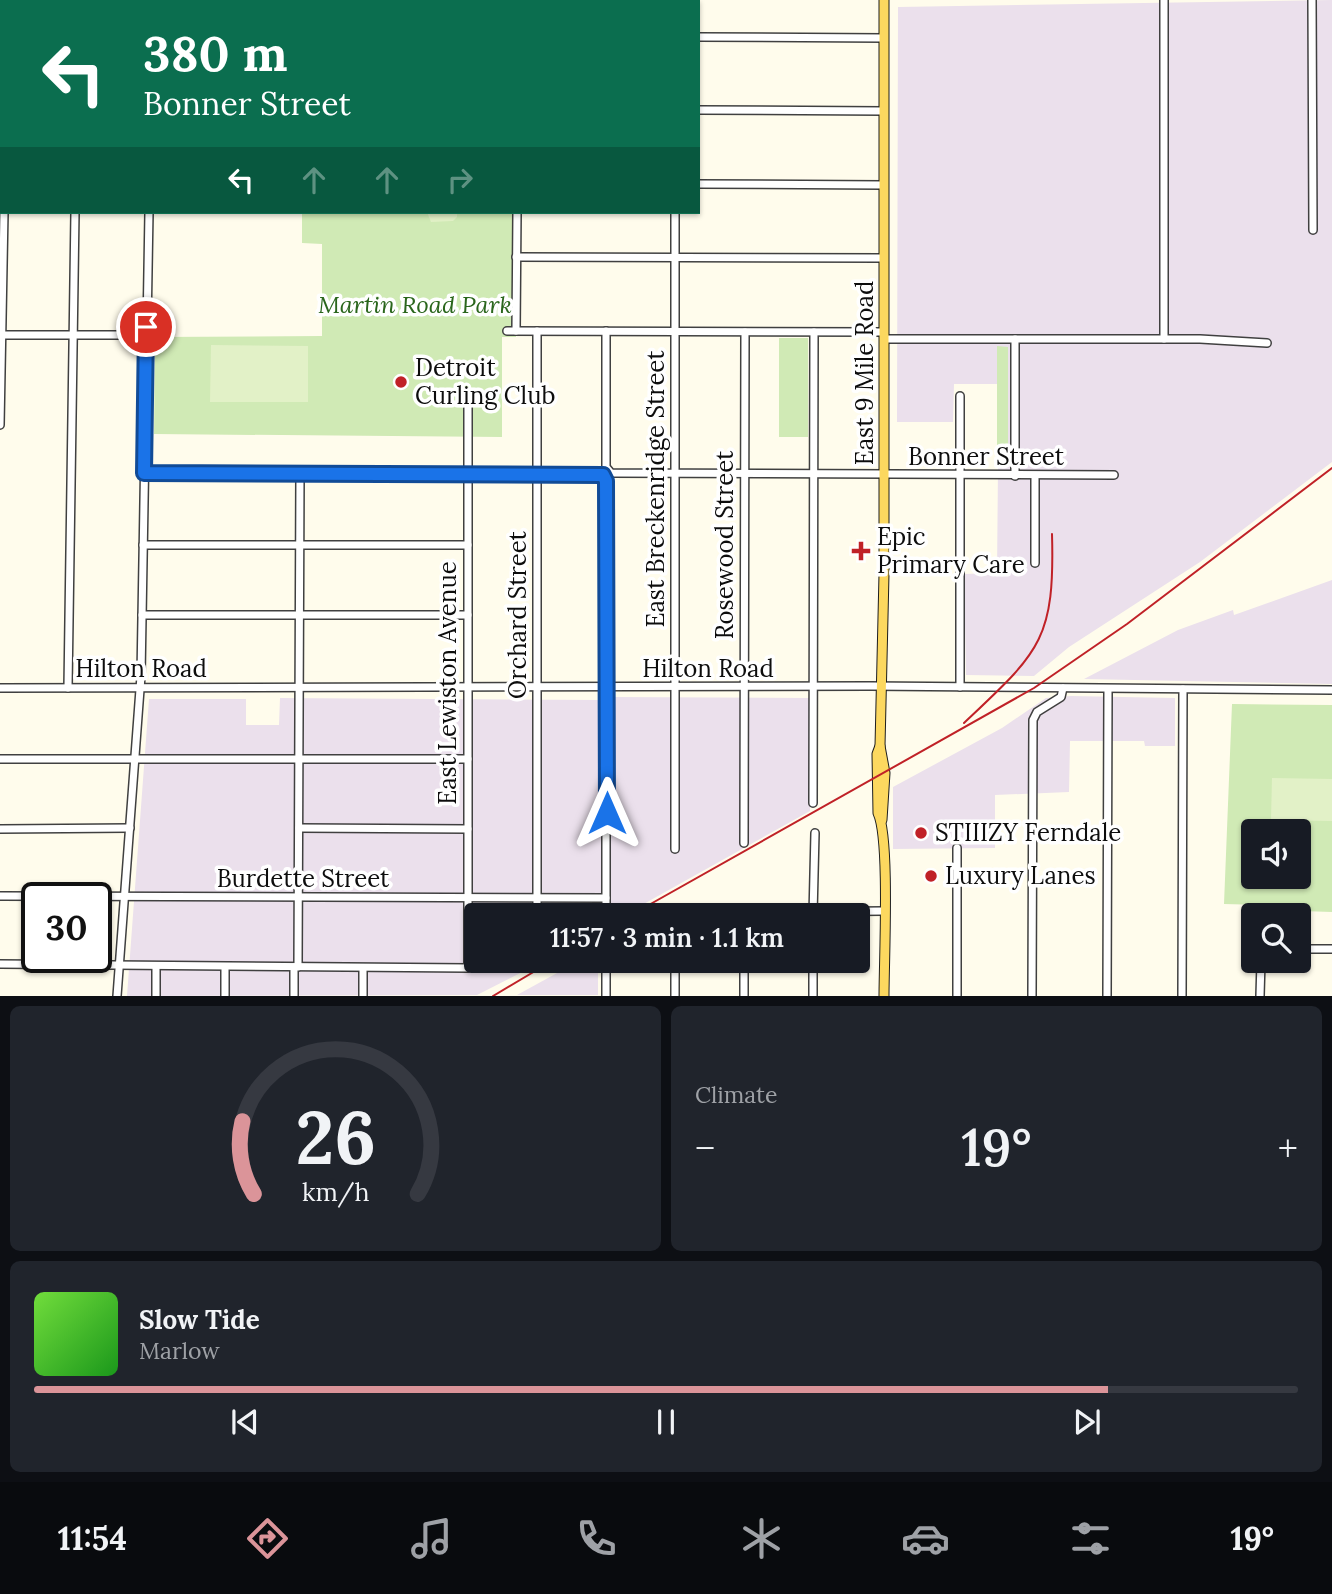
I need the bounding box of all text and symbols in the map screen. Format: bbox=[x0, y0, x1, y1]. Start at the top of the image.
text: 380 m bbox=[143, 22, 288, 84]
icon: left bbox=[28, 28, 119, 119]
text: Bonner Street bbox=[143, 83, 351, 124]
icon: left bbox=[222, 161, 260, 199]
icon: ahead bbox=[295, 161, 333, 199]
icon: ahead bbox=[368, 161, 406, 199]
icon: right bbox=[441, 161, 479, 199]
street label: East 9 Mile Road bbox=[849, 281, 880, 465]
park label: Martin Road Park bbox=[318, 289, 512, 320]
pin bbox=[116, 297, 176, 357]
icon: arrive bbox=[127, 308, 165, 346]
street label: East Breckenridge Street bbox=[640, 350, 671, 627]
place label: Detroit Curling Club bbox=[415, 352, 555, 411]
marker: Detroit Curling Club bbox=[393, 374, 409, 390]
street label: Bonner Street bbox=[908, 441, 1065, 472]
street label: Rosewood Street bbox=[709, 450, 740, 639]
place label: Epic Primary Care bbox=[877, 521, 1025, 580]
street label: Orchard Street bbox=[502, 530, 533, 699]
marker: Epic Primary Care bbox=[851, 541, 871, 561]
street label: East Lewiston Avenue bbox=[432, 561, 463, 805]
street label: Hilton Road bbox=[75, 653, 207, 684]
street label: Hilton Road bbox=[642, 653, 774, 684]
position arrow bbox=[570, 776, 644, 850]
place label: STIIIZY Ferndale bbox=[935, 817, 1121, 848]
map controls bbox=[1241, 819, 1311, 973]
button: sound bbox=[1241, 819, 1311, 889]
marker: STIIIZY Ferndale bbox=[913, 825, 929, 841]
place label: Luxury Lanes bbox=[945, 860, 1096, 891]
street label: Burdette Street bbox=[217, 863, 390, 894]
marker: Luxury Lanes bbox=[923, 868, 939, 884]
speed limit sign: 30 bbox=[21, 882, 112, 973]
button: search bbox=[1241, 903, 1311, 973]
text: 11:57 · 3 min · 1.1 km bbox=[550, 921, 784, 954]
text: Climate bbox=[695, 1080, 777, 1109]
text: 26 bbox=[295, 1092, 376, 1185]
text: 19° bbox=[961, 1114, 1032, 1180]
text: − bbox=[695, 1124, 715, 1172]
text: + bbox=[1278, 1124, 1298, 1172]
text: km/h bbox=[302, 1176, 369, 1208]
text: Slow Tide bbox=[139, 1303, 260, 1336]
text: Marlow bbox=[139, 1336, 220, 1365]
icon: previous bbox=[226, 1403, 264, 1441]
icon: pause bbox=[647, 1403, 685, 1441]
icon: next bbox=[1068, 1403, 1106, 1441]
icon: directions bbox=[243, 1514, 292, 1563]
icon: music bbox=[407, 1514, 456, 1563]
icon: phone bbox=[572, 1514, 621, 1563]
icon: climate bbox=[737, 1514, 786, 1563]
icon: car bbox=[901, 1514, 950, 1563]
icon: filters bbox=[1066, 1514, 1115, 1563]
text: 11:54 bbox=[58, 1518, 127, 1559]
text: 19° bbox=[1230, 1518, 1274, 1559]

